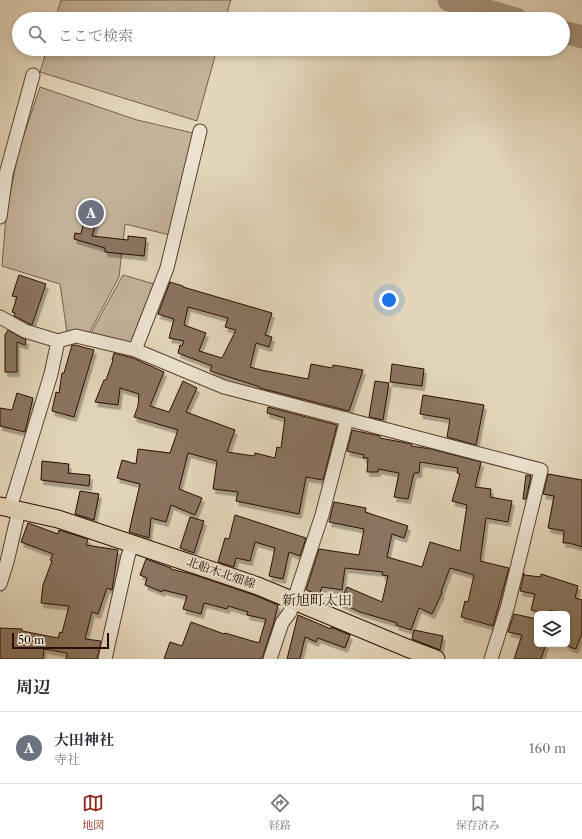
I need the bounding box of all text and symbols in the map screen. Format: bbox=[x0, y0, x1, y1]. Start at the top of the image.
search box bbox=[12, 12, 570, 56]
icon: search bbox=[26, 23, 48, 45]
text: ここで検索 bbox=[58, 26, 133, 45]
pin: A bbox=[78, 198, 104, 228]
your location bbox=[379, 290, 399, 310]
street label: 北船木北畑線 bbox=[185, 554, 258, 591]
district label: 新旭町太田 bbox=[282, 591, 352, 609]
map controls bbox=[534, 611, 570, 647]
button: layers bbox=[534, 611, 570, 647]
scale bar bbox=[12, 631, 109, 650]
text: 50 m bbox=[18, 633, 44, 647]
text: 周辺 bbox=[16, 677, 50, 697]
text: 大田神社 bbox=[54, 730, 114, 749]
text: A bbox=[24, 740, 34, 756]
text: 160 m bbox=[529, 740, 566, 756]
text: 寺社 bbox=[54, 751, 80, 767]
tab: 地図 bbox=[82, 792, 104, 832]
tab: 経路 bbox=[269, 792, 291, 832]
tab: 保存済み bbox=[456, 792, 500, 832]

